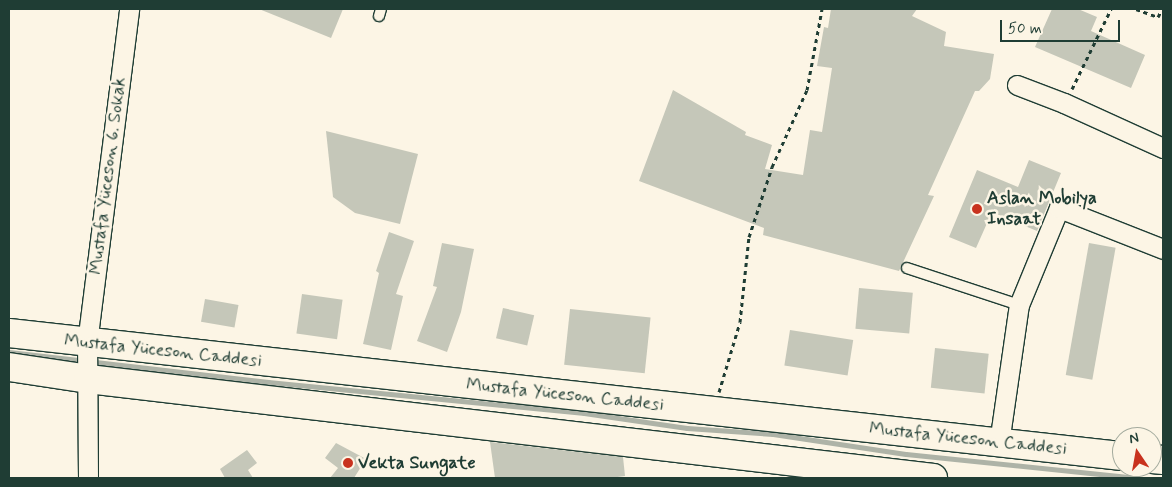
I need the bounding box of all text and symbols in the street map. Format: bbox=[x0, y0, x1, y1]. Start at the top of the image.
scale bar bbox=[1002, 10, 1122, 42]
text: 50 m bbox=[1008, 19, 1042, 39]
street label: Mustafa Yüceson 6. Sokak bbox=[85, 75, 131, 277]
place label: Aslan Mobilya Insaat bbox=[987, 188, 1100, 230]
marker: Aslan Mobilya Insaat bbox=[971, 203, 983, 215]
street label: Mustafa Yüceson Caddesi bbox=[63, 330, 263, 372]
street label: Mustafa Yüceson Caddesi bbox=[465, 374, 665, 416]
street label: Mustafa Yüceson Caddesi bbox=[868, 418, 1068, 460]
north arrow bbox=[1112, 427, 1162, 477]
text: N bbox=[1128, 429, 1141, 448]
place label: Vekta Sungate bbox=[358, 452, 474, 474]
marker: Vekta Sungate bbox=[342, 457, 354, 469]

